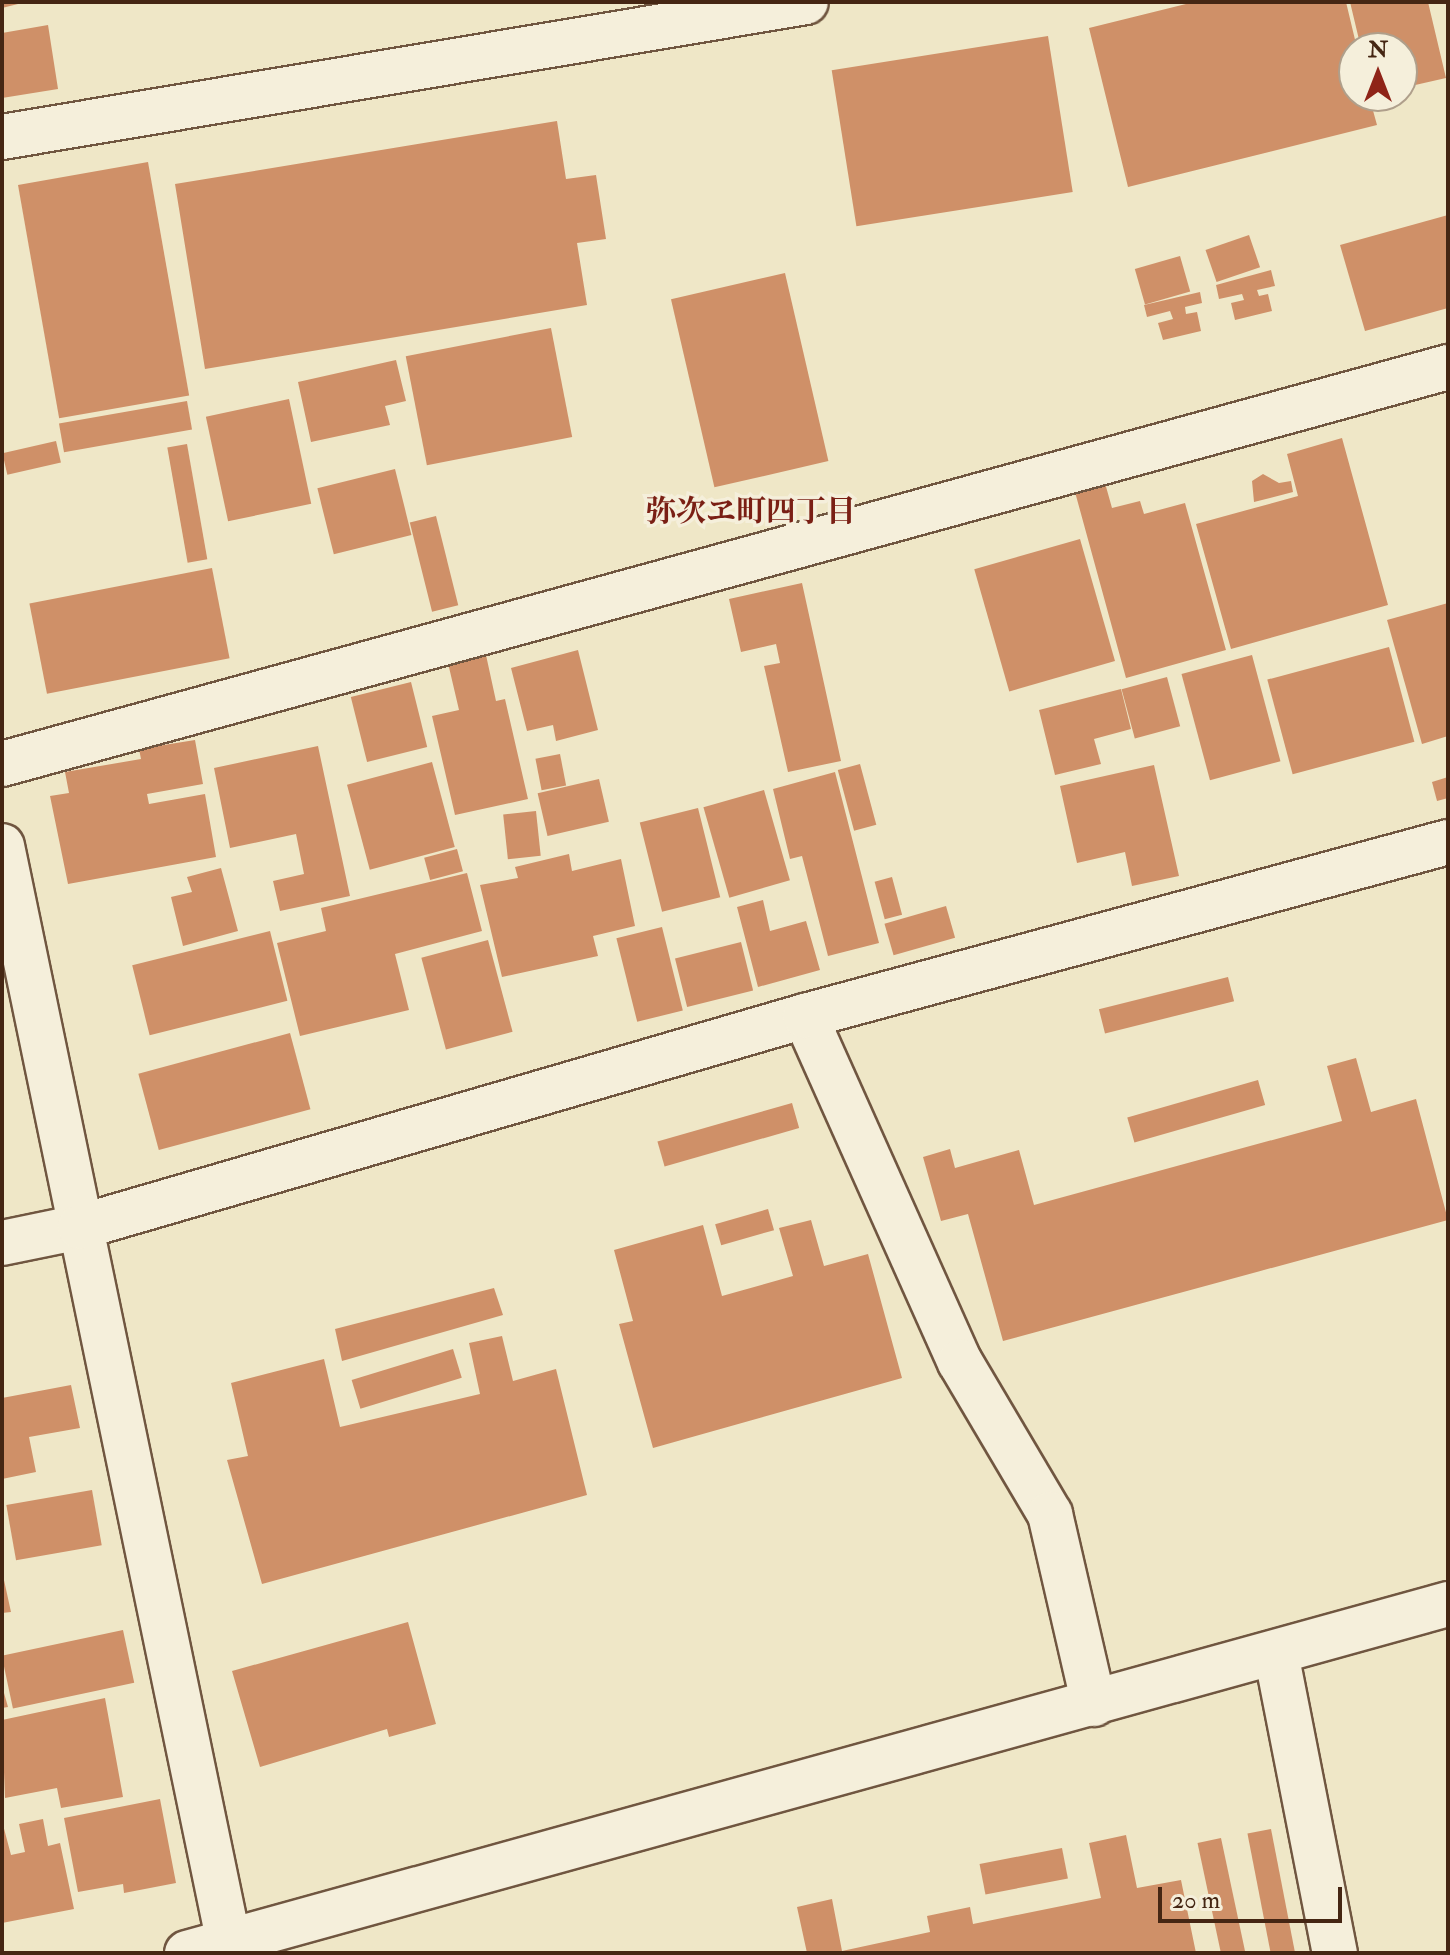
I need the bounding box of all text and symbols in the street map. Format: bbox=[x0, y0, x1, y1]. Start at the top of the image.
north arrow bbox=[1338, 32, 1418, 112]
text: N bbox=[1368, 36, 1388, 64]
district label: 弥次ヱ町四丁目 bbox=[646, 494, 856, 530]
scale bar bbox=[1162, 1871, 1346, 1921]
text: 20 m bbox=[1172, 1885, 1220, 1916]

